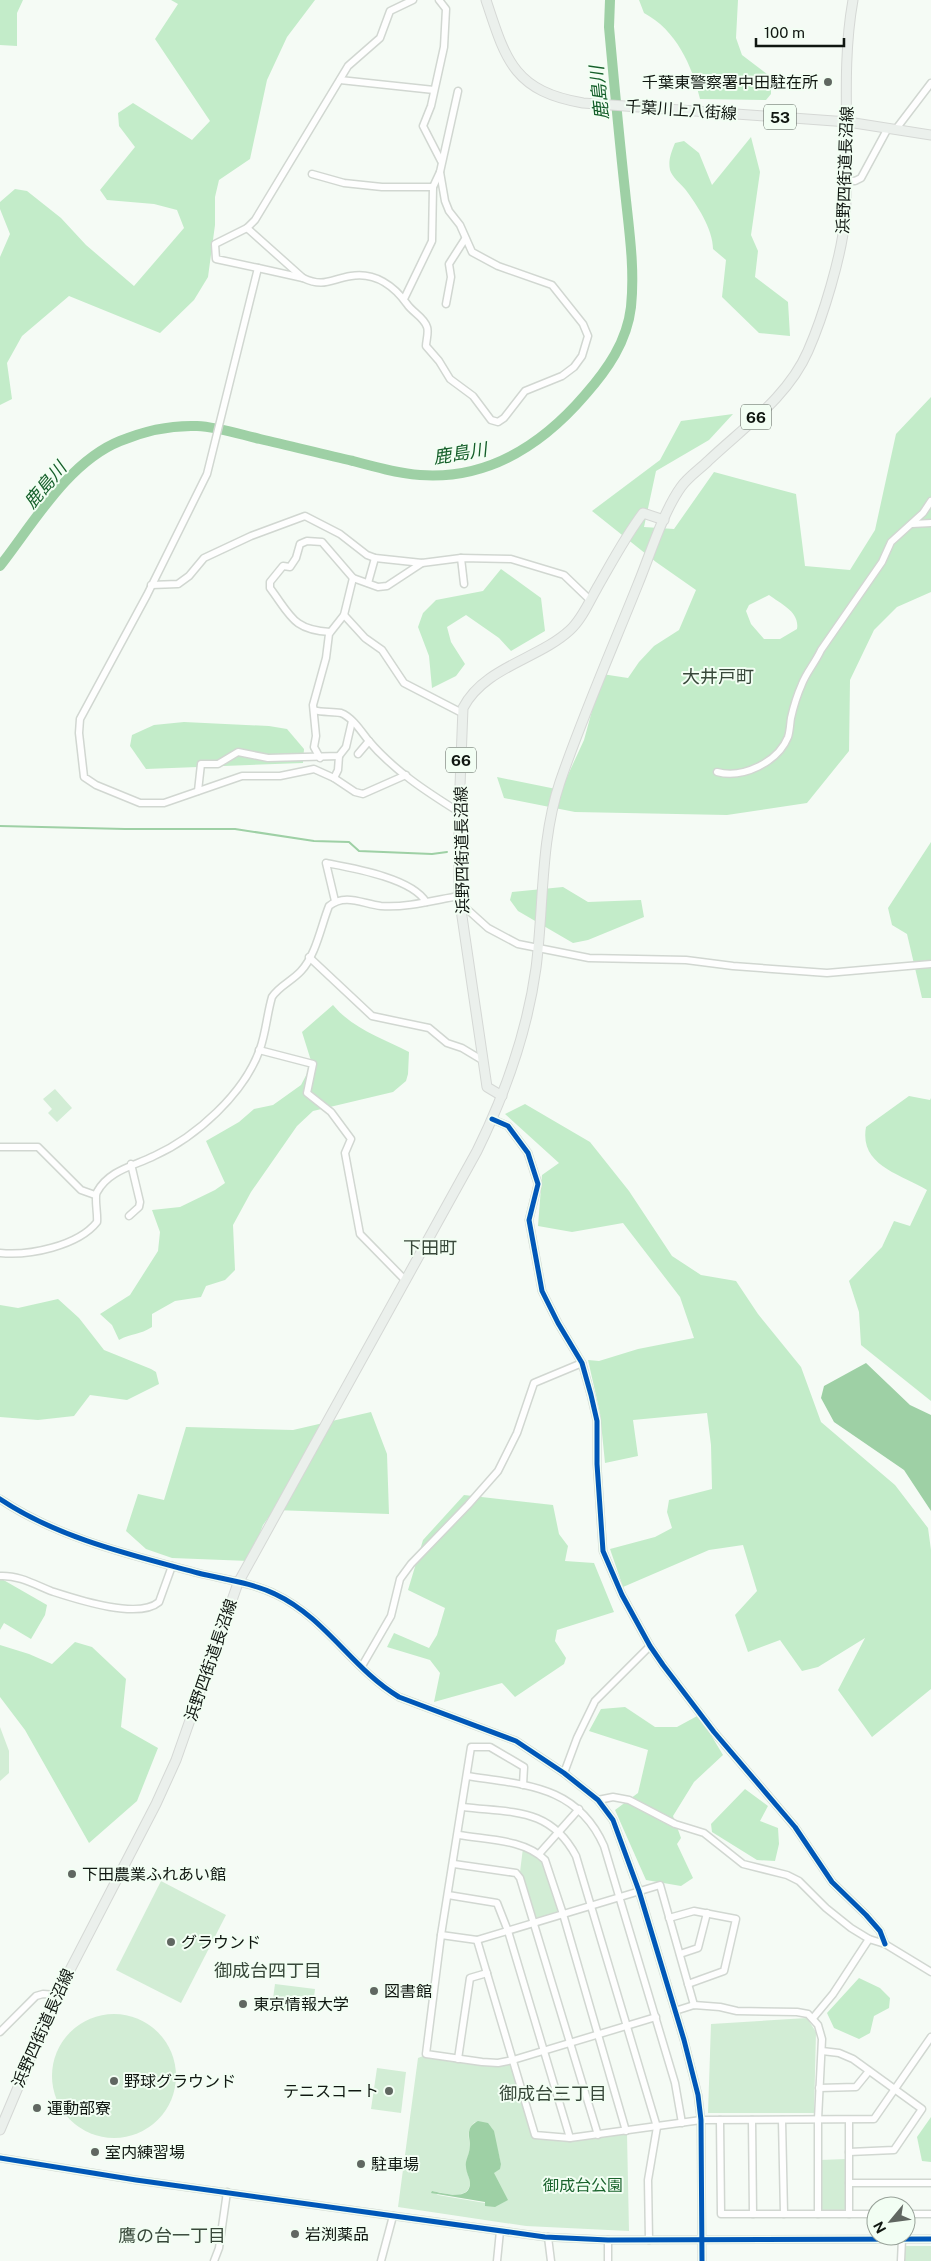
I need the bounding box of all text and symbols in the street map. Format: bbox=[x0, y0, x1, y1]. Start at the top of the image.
scale bar bbox=[756, 15, 844, 47]
text: 100 m bbox=[764, 24, 805, 41]
water label: 鹿島川 bbox=[586, 63, 612, 121]
place label: 千葉東警察署中田駐在所 bbox=[642, 73, 818, 92]
marker: 千葉東警察署中田駐在所 bbox=[822, 76, 834, 88]
street label: 千葉川上八街線 bbox=[624, 97, 738, 123]
road number: 53 bbox=[764, 104, 796, 130]
street label: 浜野四街道長沼線 bbox=[833, 106, 857, 234]
road number: 66 bbox=[741, 404, 771, 430]
water label: 鹿島川 bbox=[432, 438, 490, 468]
water label: 鹿島川 bbox=[20, 456, 72, 512]
district label: 大井戸町 bbox=[682, 666, 754, 687]
road number: 66 bbox=[446, 748, 476, 772]
street label: 浜野四街道長沼線 bbox=[451, 786, 473, 914]
district label: 下田町 bbox=[403, 1237, 457, 1258]
street label: 浜野四街道長沼線 bbox=[181, 1596, 241, 1724]
place label: 下田農業ふれあい館 bbox=[82, 1865, 226, 1884]
marker: 下田農業ふれあい館 bbox=[66, 1868, 78, 1880]
place label: グラウンド bbox=[181, 1933, 261, 1952]
marker: グラウンド bbox=[165, 1936, 177, 1948]
district label: 御成台四丁目 bbox=[214, 1960, 322, 1981]
street label: 浜野四街道長沼線 bbox=[8, 1966, 78, 2090]
place label: 図書館 bbox=[384, 1982, 432, 2001]
marker: 図書館 bbox=[368, 1985, 380, 1997]
place label: 東京情報大学 bbox=[253, 1995, 349, 2014]
marker: 東京情報大学 bbox=[237, 1998, 249, 2010]
place label: 野球グラウンド bbox=[124, 2072, 236, 2091]
marker: 野球グラウンド bbox=[108, 2075, 120, 2087]
place label: テニスコート bbox=[283, 2082, 379, 2101]
district label: 御成台三丁目 bbox=[499, 2083, 607, 2104]
marker: テニスコート bbox=[383, 2085, 395, 2097]
place label: 運動部寮 bbox=[47, 2099, 111, 2118]
marker: 運動部寮 bbox=[31, 2102, 43, 2114]
place label: 室内練習場 bbox=[105, 2143, 185, 2162]
marker: 室内練習場 bbox=[89, 2146, 101, 2158]
place label: 駐車場 bbox=[371, 2155, 419, 2174]
marker: 駐車場 bbox=[355, 2158, 367, 2170]
park label: 御成台公園 bbox=[543, 2176, 623, 2195]
north arrow bbox=[866, 2196, 916, 2246]
text: N bbox=[870, 2219, 889, 2236]
district label: 鷹の台一丁目 bbox=[118, 2225, 226, 2246]
place label: 岩渕薬品 bbox=[305, 2225, 369, 2244]
marker: 岩渕薬品 bbox=[289, 2228, 301, 2240]

